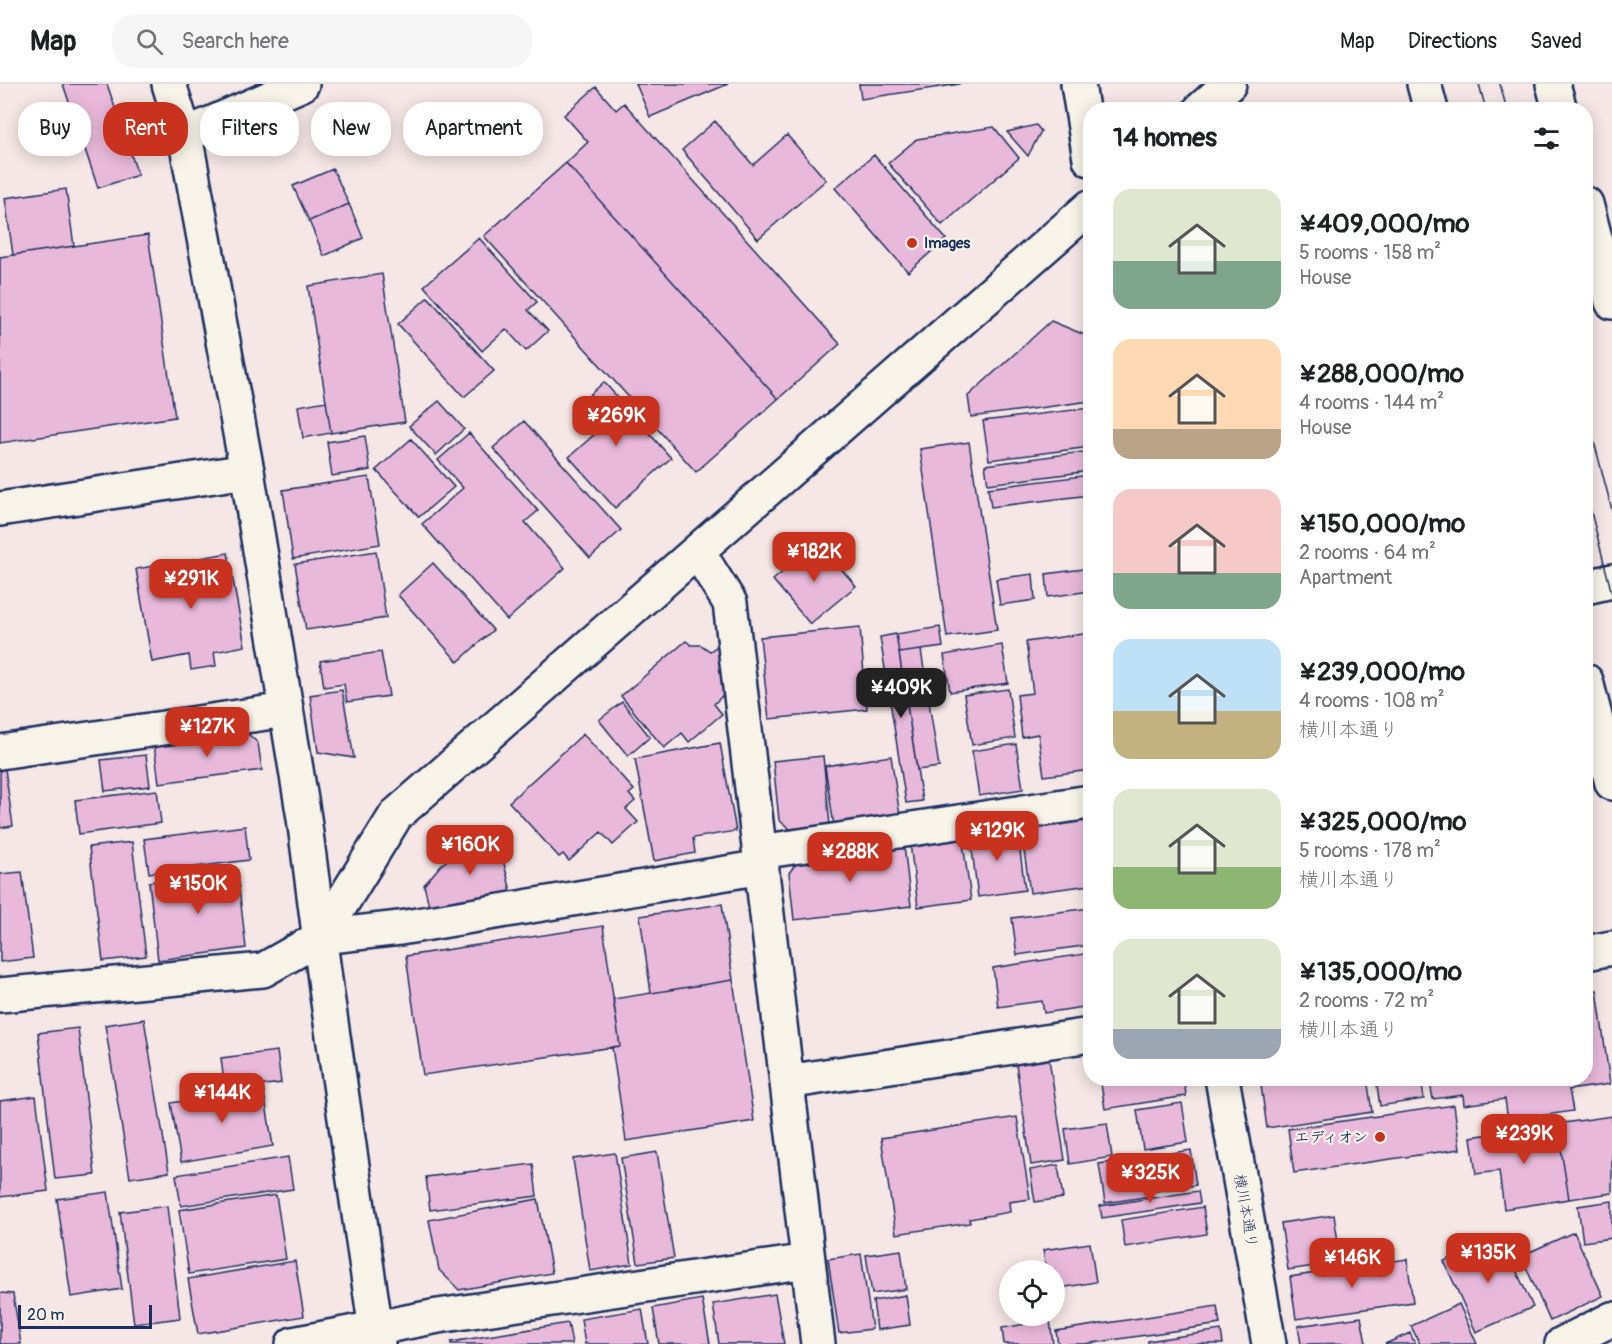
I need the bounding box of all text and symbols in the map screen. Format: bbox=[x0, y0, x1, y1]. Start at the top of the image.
search box bbox=[112, 14, 532, 68]
text: Map bbox=[30, 24, 76, 59]
icon: search bbox=[133, 25, 166, 58]
text: Search here bbox=[181, 27, 289, 55]
text: Map bbox=[1340, 28, 1375, 55]
text: Directions bbox=[1408, 28, 1497, 55]
text: Saved bbox=[1530, 28, 1582, 55]
chip: Buy bbox=[18, 102, 91, 156]
chip: Rent bbox=[103, 102, 188, 156]
chip: Filters bbox=[200, 102, 299, 156]
chip: New bbox=[311, 102, 391, 156]
chip: Apartment bbox=[403, 102, 543, 156]
text: 14 homes bbox=[1113, 122, 1217, 154]
icon: filters bbox=[1530, 122, 1563, 155]
text: ¥409,000/mo bbox=[1299, 208, 1470, 240]
icon: home bbox=[1161, 213, 1233, 285]
place label: Images bbox=[924, 234, 970, 253]
marker: Images bbox=[905, 236, 919, 250]
text: 5 rooms · 158 m² bbox=[1299, 240, 1441, 265]
text: House bbox=[1299, 265, 1351, 290]
text: ¥288,000/mo bbox=[1299, 358, 1464, 390]
icon: home bbox=[1161, 363, 1233, 435]
text: 4 rooms · 144 m² bbox=[1299, 390, 1444, 415]
pin: ¥269K bbox=[574, 396, 658, 447]
text: ¥269K bbox=[586, 403, 646, 428]
text: House bbox=[1299, 415, 1351, 440]
text: ¥150,000/mo bbox=[1299, 508, 1465, 540]
icon: home bbox=[1161, 513, 1233, 585]
pin: ¥182K bbox=[772, 532, 856, 583]
text: ¥182K bbox=[786, 539, 842, 564]
text: 2 rooms · 64 m² bbox=[1299, 540, 1436, 565]
pin: ¥291K bbox=[149, 559, 233, 610]
text: Apartment bbox=[1299, 565, 1392, 590]
text: ¥291K bbox=[163, 566, 219, 591]
text: ¥239,000/mo bbox=[1299, 656, 1465, 688]
icon: home bbox=[1161, 663, 1233, 735]
pin: ¥409K bbox=[859, 668, 943, 719]
text: ¥409K bbox=[870, 675, 932, 700]
text: 4 rooms · 108 m² bbox=[1299, 688, 1445, 713]
pin: ¥127K bbox=[165, 707, 249, 758]
text: ¥127K bbox=[179, 714, 235, 739]
text: 横川本通り bbox=[1299, 717, 1399, 742]
text: ¥325,000/mo bbox=[1299, 806, 1466, 838]
pin: ¥129K bbox=[955, 811, 1039, 862]
icon: home bbox=[1161, 813, 1233, 885]
text: ¥129K bbox=[969, 818, 1025, 843]
pin: ¥160K bbox=[428, 825, 512, 876]
text: ¥160K bbox=[440, 832, 500, 857]
pin: ¥288K bbox=[808, 832, 892, 883]
text: 5 rooms · 178 m² bbox=[1299, 838, 1441, 863]
text: ¥288K bbox=[821, 839, 879, 864]
pin: ¥150K bbox=[156, 864, 240, 915]
text: 横川本通り bbox=[1299, 867, 1399, 892]
text: ¥150K bbox=[169, 871, 227, 896]
text: ¥135,000/mo bbox=[1299, 956, 1462, 988]
icon: home bbox=[1161, 963, 1233, 1035]
text: 2 rooms · 72 m² bbox=[1299, 988, 1434, 1013]
text: 横川本通り bbox=[1299, 1017, 1399, 1042]
pin: ¥144K bbox=[180, 1073, 264, 1124]
text: ¥144K bbox=[194, 1080, 250, 1105]
pin: ¥239K bbox=[1482, 1114, 1566, 1165]
text: ¥239K bbox=[1495, 1121, 1553, 1146]
place label: エディオン bbox=[1294, 1128, 1368, 1147]
marker: エディオン bbox=[1373, 1130, 1387, 1144]
pin: ¥325K bbox=[1108, 1153, 1192, 1204]
text: ¥325K bbox=[1120, 1160, 1180, 1185]
street label: 横川本通り bbox=[1230, 1172, 1261, 1250]
pin: ¥135K bbox=[1446, 1233, 1530, 1284]
pin: ¥146K bbox=[1310, 1238, 1394, 1289]
text: ¥135K bbox=[1460, 1240, 1516, 1265]
text: ¥146K bbox=[1324, 1245, 1381, 1270]
map controls bbox=[999, 1260, 1065, 1326]
button: locate bbox=[999, 1260, 1065, 1326]
scale bar bbox=[18, 1302, 152, 1330]
text: 20 m bbox=[27, 1305, 65, 1325]

